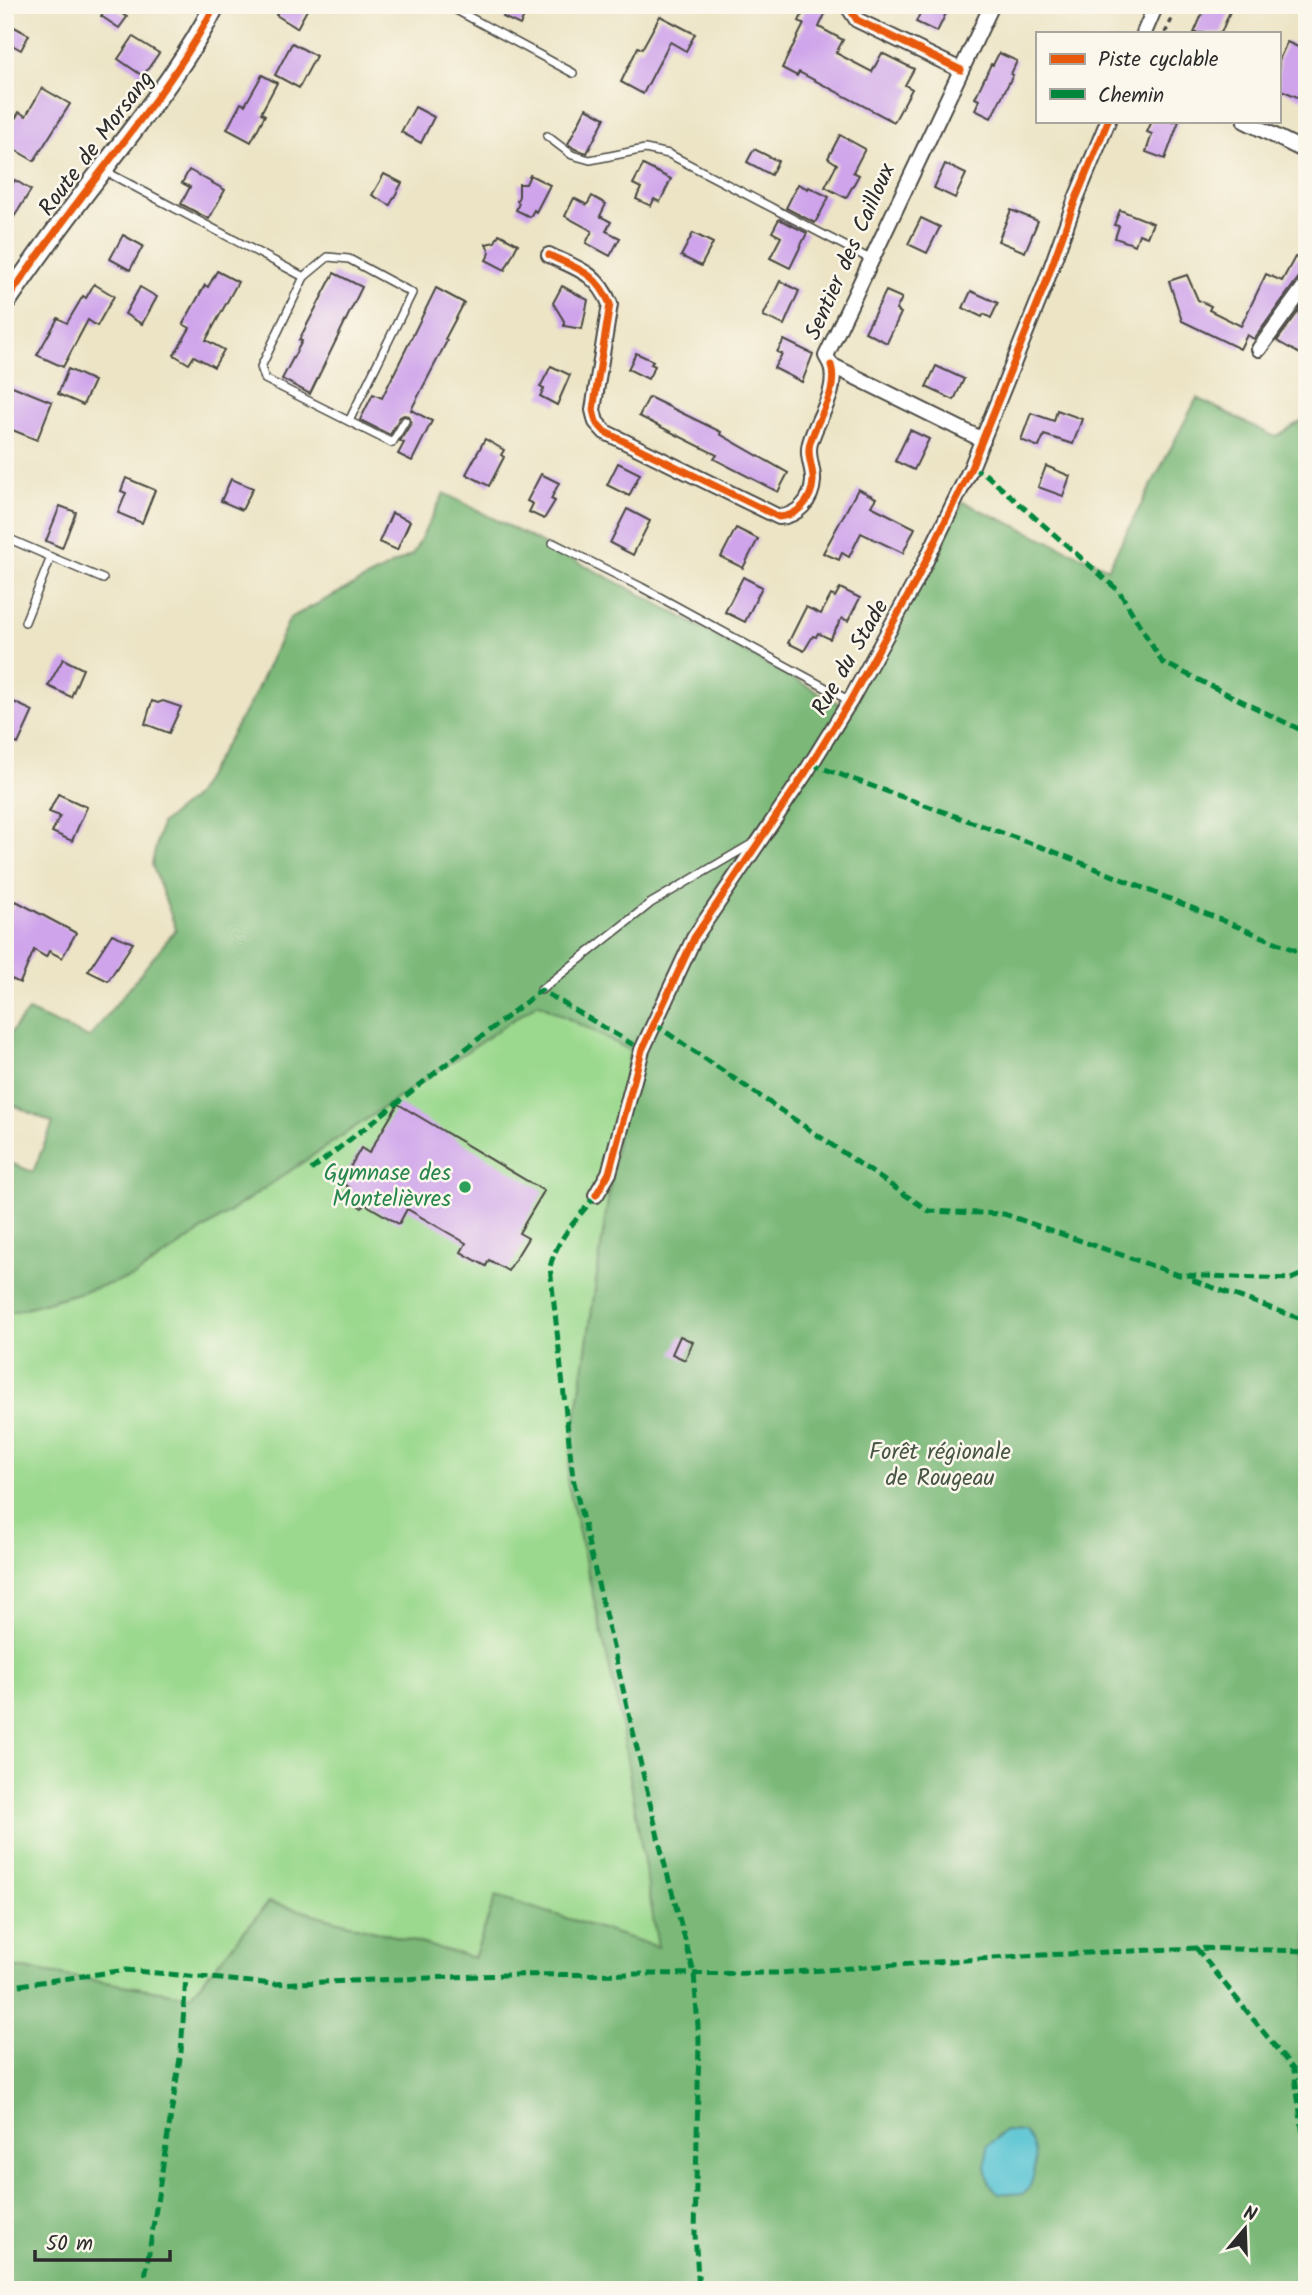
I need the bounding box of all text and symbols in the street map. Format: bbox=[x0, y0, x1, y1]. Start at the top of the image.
legend bbox=[1036, 32, 1280, 122]
text: Piste cyclable bbox=[1098, 44, 1219, 77]
street label: Route de Morsang bbox=[30, 64, 164, 224]
text: Chemin bbox=[1098, 80, 1164, 113]
street label: Sentier des Cailloux bbox=[796, 157, 907, 346]
street label: Rue du Stade bbox=[803, 593, 899, 723]
place label: Gymnase des Montelièvres bbox=[324, 1156, 451, 1218]
marker: Gymnase des Montelièvres bbox=[457, 1179, 473, 1195]
park label: Forêt régionale de Rougeau bbox=[869, 1435, 1011, 1497]
north arrow bbox=[1210, 2194, 1280, 2264]
text: N bbox=[1239, 2199, 1260, 2231]
scale bar bbox=[35, 2218, 170, 2262]
text: 50 m bbox=[46, 2228, 93, 2261]

